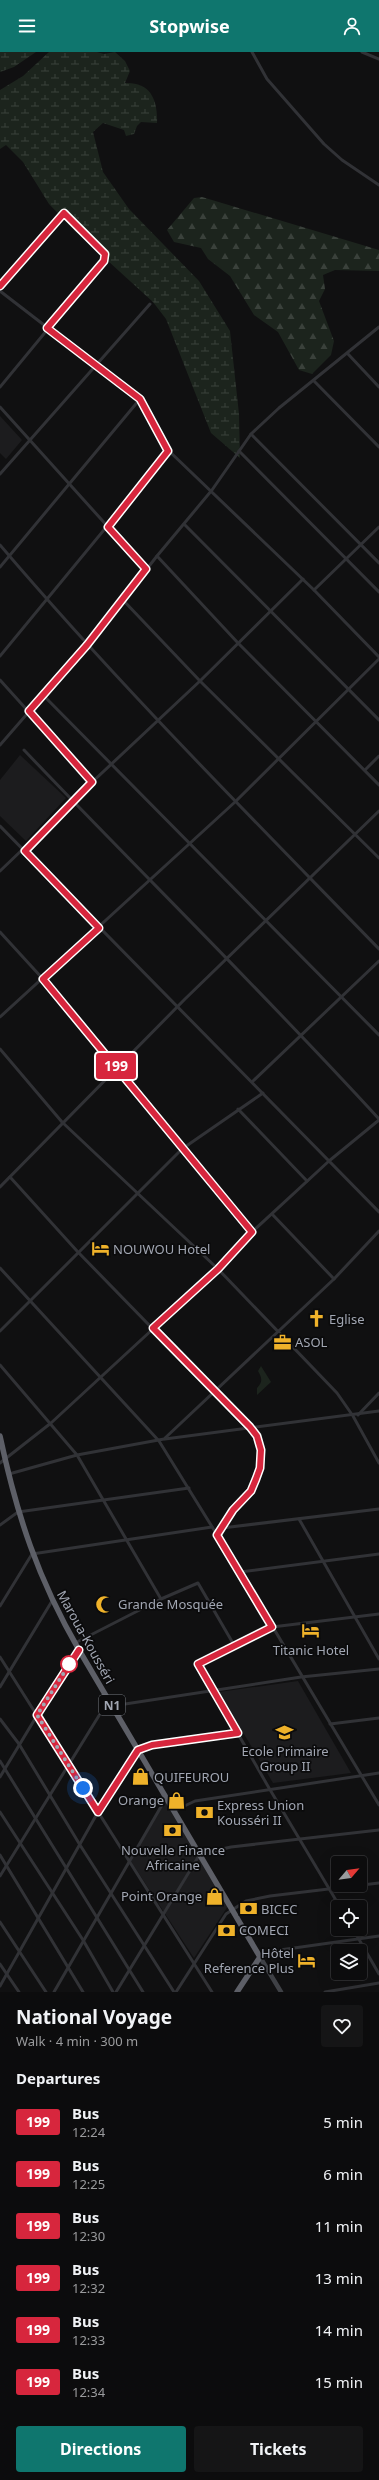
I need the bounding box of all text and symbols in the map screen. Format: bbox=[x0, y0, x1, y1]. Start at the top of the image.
text: Stopwise bbox=[149, 14, 230, 38]
icon: menu bbox=[16, 15, 38, 37]
icon: person bbox=[341, 15, 363, 37]
line badge: 199 bbox=[93, 1053, 139, 1079]
text: 199 bbox=[104, 1056, 128, 1075]
hotel icon: NOUWOU Hotel bbox=[90, 1239, 110, 1259]
place label: NOUWOU Hotel bbox=[113, 1240, 210, 1258]
church icon: Eglise bbox=[306, 1309, 326, 1329]
place label: Eglise bbox=[329, 1310, 365, 1328]
office icon: ASOL bbox=[272, 1332, 292, 1352]
place label: ASOL bbox=[295, 1333, 328, 1351]
street label: Maroua-Kousséri bbox=[53, 1587, 119, 1687]
mosque icon: Grande Mosquée bbox=[95, 1594, 115, 1614]
place label: Grande Mosquée bbox=[118, 1595, 223, 1613]
hotel icon: Titanic Hotel bbox=[301, 1621, 321, 1641]
place label: Titanic Hotel bbox=[273, 1641, 349, 1659]
unlabelled marker bbox=[60, 1655, 78, 1673]
road number: N1 bbox=[99, 1695, 125, 1715]
school or university icon: Ecole Primaire Group II bbox=[275, 1722, 295, 1742]
place label: Ecole Primaire Group II bbox=[241, 1742, 329, 1775]
shop icon: QUIFEUROU bbox=[131, 1767, 151, 1787]
place label: QUIFEUROU bbox=[154, 1768, 229, 1786]
your location bbox=[73, 1778, 93, 1798]
shop icon: Orange bbox=[167, 1790, 187, 1810]
place label: Orange bbox=[118, 1791, 164, 1809]
place label: Express Union Kousséri II bbox=[217, 1796, 304, 1829]
bank icon: Express Union Kousséri II bbox=[194, 1802, 214, 1822]
bank icon: Nouvelle Finance Africaine bbox=[163, 1821, 183, 1841]
place label: Nouvelle Finance Africaine bbox=[121, 1841, 225, 1874]
north arrow bbox=[331, 1856, 367, 1892]
map controls bbox=[331, 1856, 367, 1980]
shop icon: Point Orange bbox=[205, 1886, 225, 1906]
place label: Point Orange bbox=[121, 1887, 202, 1905]
bank icon: BICEC bbox=[238, 1899, 258, 1919]
place label: BICEC bbox=[261, 1900, 298, 1918]
button: locate bbox=[331, 1900, 367, 1936]
bank icon: COMECI bbox=[216, 1920, 236, 1940]
place label: COMECI bbox=[239, 1921, 289, 1939]
place label: Hôtel Reference Plus bbox=[204, 1944, 294, 1977]
button: layers bbox=[331, 1944, 367, 1980]
hotel icon: Hôtel Reference Plus bbox=[297, 1950, 317, 1970]
text: National Voyage bbox=[16, 2004, 172, 2030]
button: heart bbox=[321, 2005, 363, 2047]
text: Walk · 4 min · 300 m bbox=[16, 2032, 138, 2050]
text: Departures bbox=[16, 2068, 100, 2088]
text: Bus bbox=[72, 2103, 99, 2123]
text: 199 bbox=[26, 2112, 50, 2131]
text: 5 min bbox=[323, 2112, 363, 2132]
text: 12:24 bbox=[72, 2123, 105, 2141]
text: Bus bbox=[72, 2155, 99, 2175]
text: 199 bbox=[26, 2164, 50, 2183]
text: 6 min bbox=[323, 2164, 363, 2184]
text: 12:25 bbox=[72, 2175, 105, 2193]
text: Bus bbox=[72, 2207, 99, 2227]
text: 199 bbox=[26, 2216, 50, 2235]
text: 11 min bbox=[315, 2216, 363, 2236]
text: 12:30 bbox=[72, 2227, 105, 2245]
text: Bus bbox=[72, 2259, 99, 2279]
text: 199 bbox=[26, 2268, 50, 2287]
text: 13 min bbox=[315, 2268, 363, 2288]
text: 12:32 bbox=[72, 2279, 105, 2297]
text: Bus bbox=[72, 2311, 99, 2331]
text: 199 bbox=[26, 2320, 50, 2339]
text: 14 min bbox=[315, 2320, 363, 2340]
text: 12:33 bbox=[72, 2331, 105, 2349]
text: Bus bbox=[72, 2363, 99, 2383]
text: 199 bbox=[26, 2372, 50, 2391]
text: 15 min bbox=[315, 2372, 363, 2392]
text: 12:34 bbox=[72, 2383, 105, 2401]
button: Directions bbox=[16, 2426, 186, 2472]
button: Tickets bbox=[194, 2426, 363, 2472]

